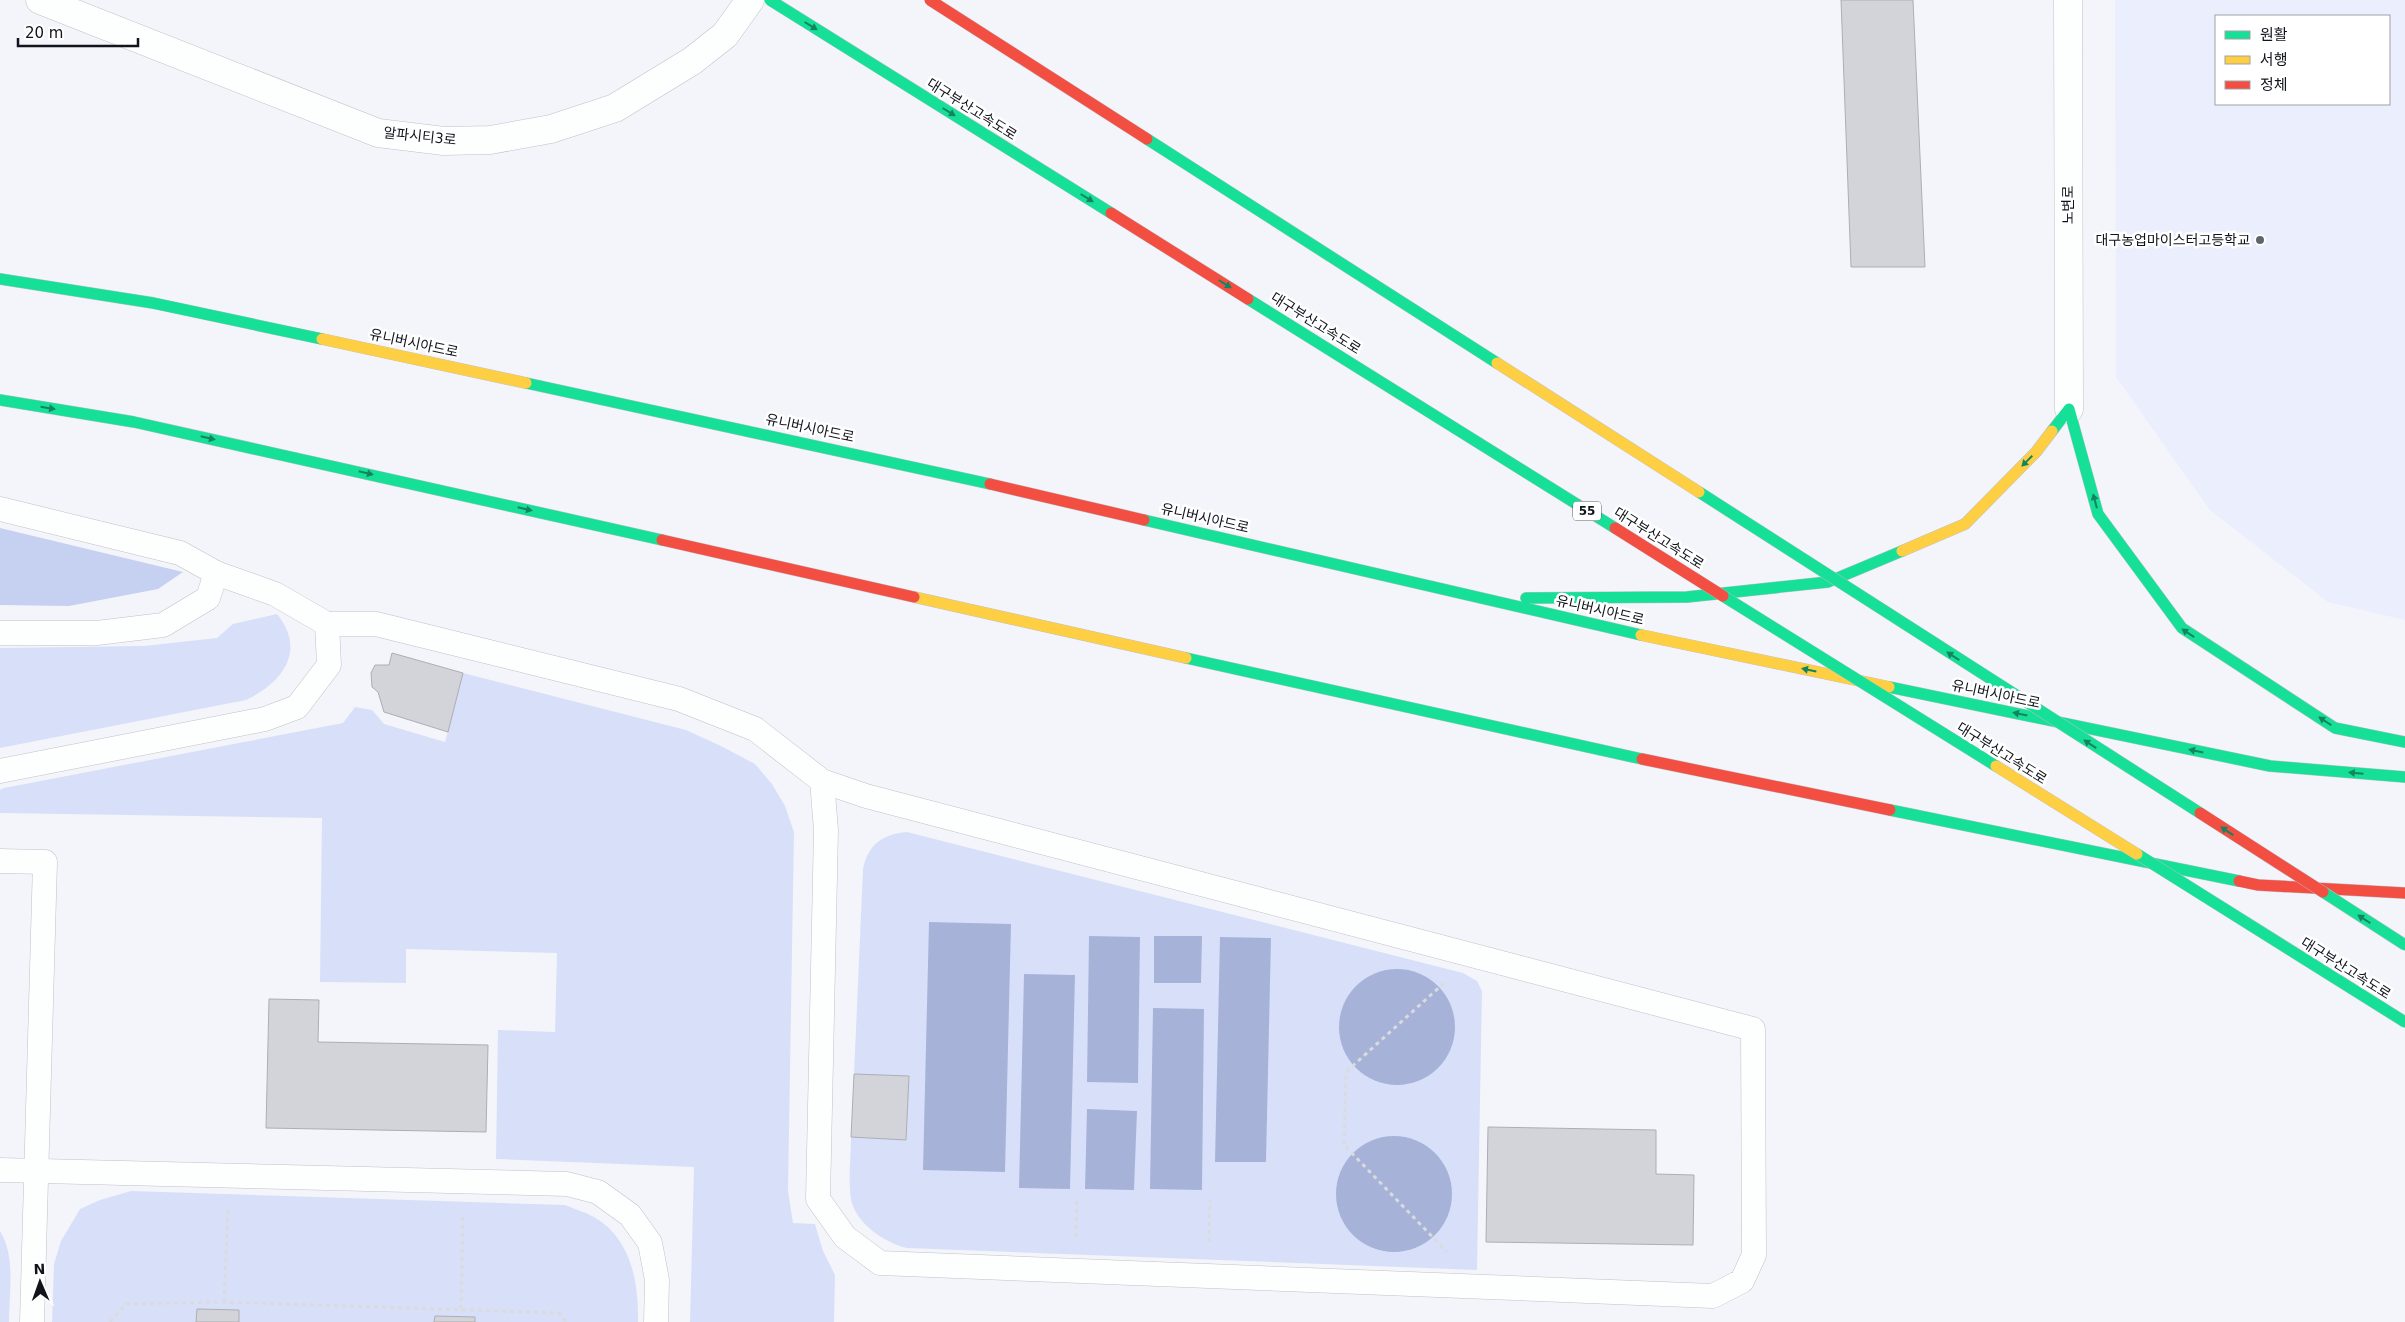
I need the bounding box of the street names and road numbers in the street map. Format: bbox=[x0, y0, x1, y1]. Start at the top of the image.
street label: 대구부산고속도로 bbox=[924, 75, 1020, 143]
street label: 알파시티3로 bbox=[383, 124, 457, 148]
street label: 노변로 bbox=[2060, 186, 2076, 224]
street label: 대구부산고속도로 bbox=[1268, 289, 1364, 357]
street label: 유니버시아드로 bbox=[368, 326, 460, 360]
street label: 유니버시아드로 bbox=[764, 411, 856, 445]
street label: 유니버시아드로 bbox=[1159, 500, 1251, 536]
road number: 55 bbox=[1573, 502, 1601, 520]
street label: 대구부산고속도로 bbox=[1611, 504, 1707, 572]
street label: 유니버시아드로 bbox=[1554, 592, 1646, 628]
street label: 유니버시아드로 bbox=[1950, 677, 2042, 711]
street label: 대구부산고속도로 bbox=[1954, 719, 2050, 787]
street label: 대구부산고속도로 bbox=[2298, 934, 2394, 1002]

